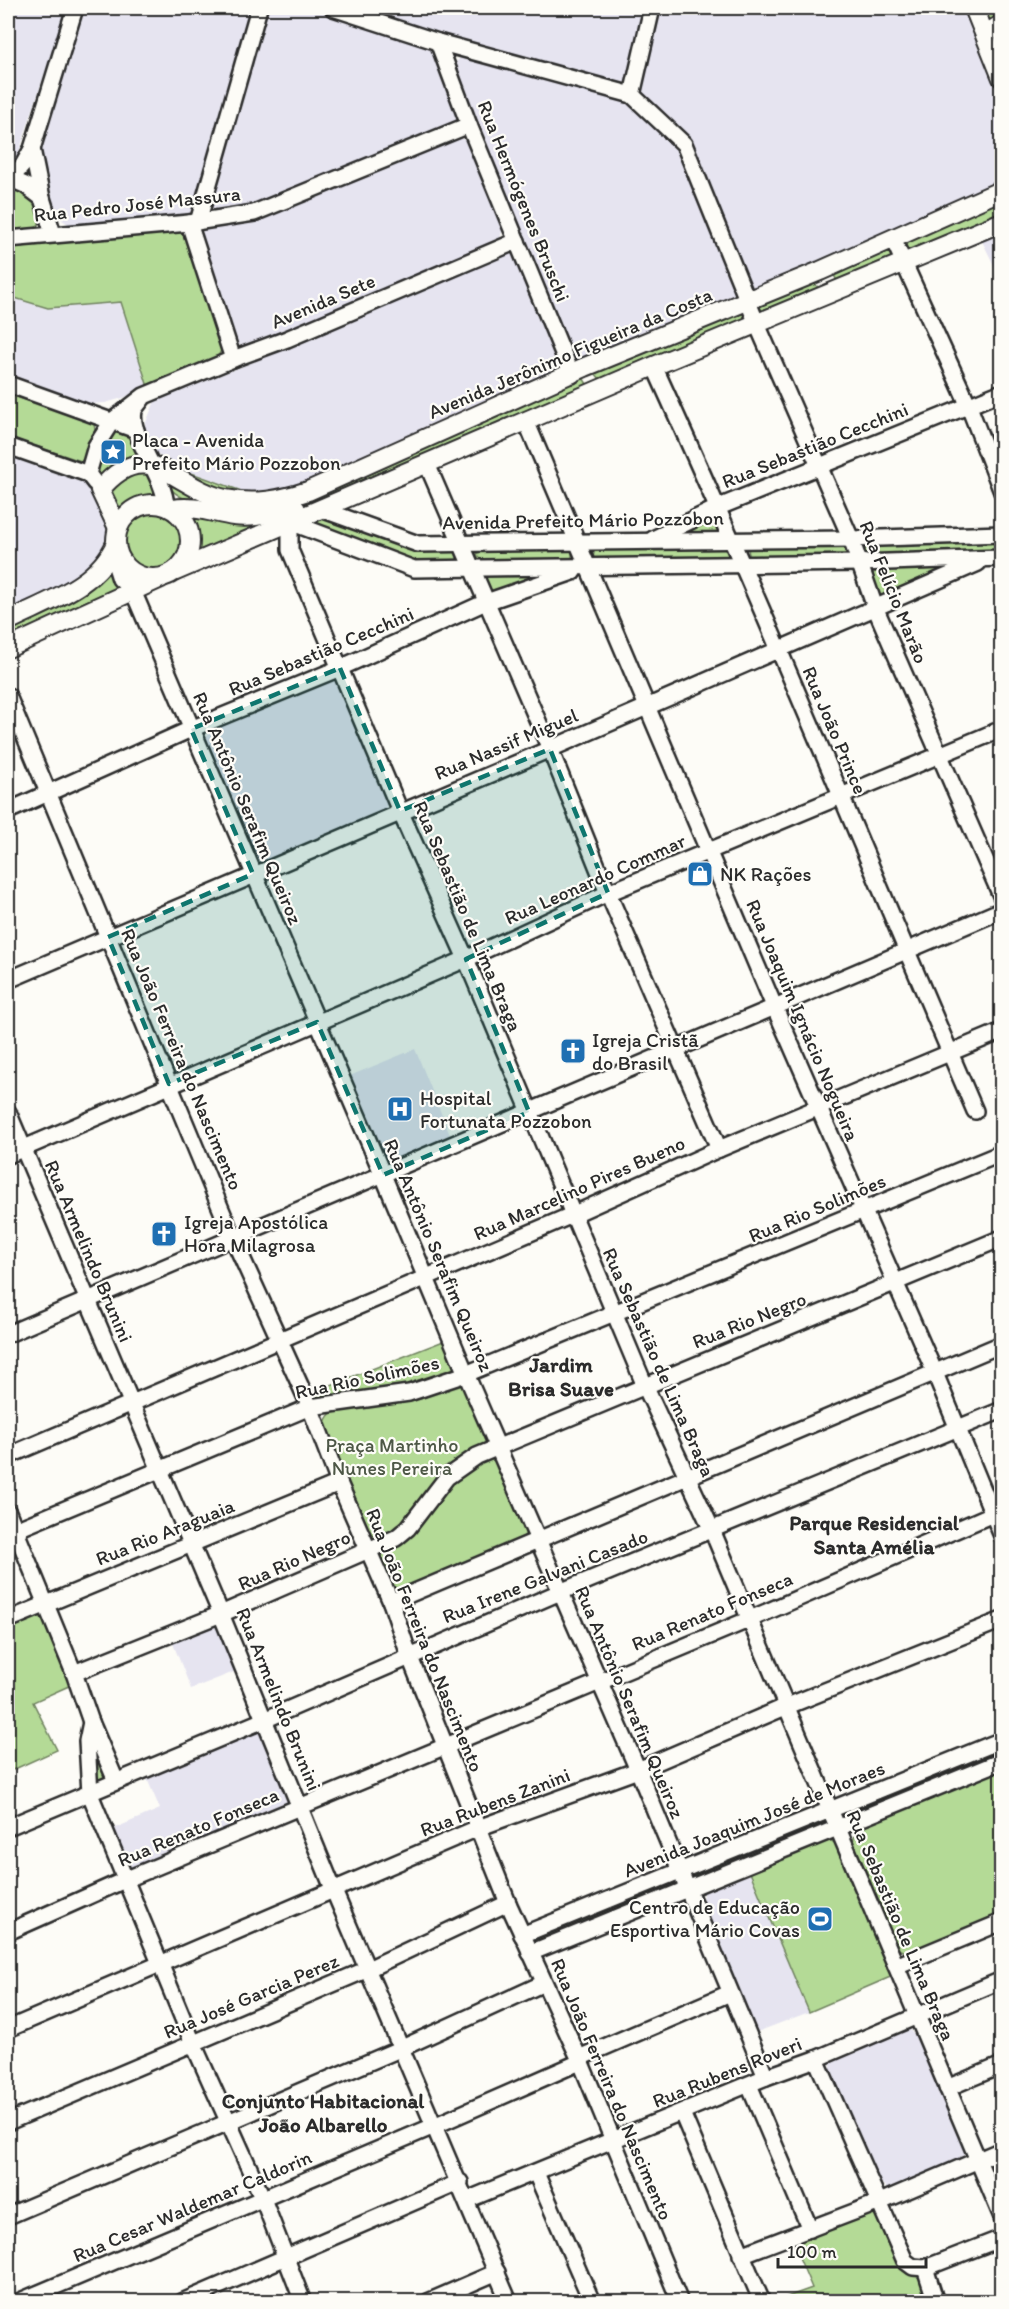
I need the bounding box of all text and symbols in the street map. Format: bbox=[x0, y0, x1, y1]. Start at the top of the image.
street label: Rua Hermógenes Bruschi bbox=[473, 97, 575, 305]
street label: Rua Pedro José Massura bbox=[33, 181, 242, 227]
street label: Avenida Sete bbox=[267, 268, 379, 334]
street label: Avenida Jerônimo Figueira da Costa bbox=[424, 282, 716, 424]
street label: Rua Sebastião Cecchini bbox=[718, 397, 912, 493]
place label: Placa - Avenida Prefeito Mário Pozzobon bbox=[132, 428, 341, 475]
place icon: Placa - Avenida Prefeito Mário Pozzobon bbox=[98, 437, 128, 467]
street label: Avenida Prefeito Mário Pozzobon bbox=[442, 506, 724, 534]
street label: Rua Felício Marão bbox=[854, 517, 934, 667]
street label: Rua Sebastião Cecchini bbox=[225, 601, 417, 701]
street label: Rua João Prince bbox=[797, 663, 873, 797]
street label: Rua Antônio Serafim Queiroz bbox=[188, 688, 308, 929]
street label: Rua Nassif Miguel bbox=[431, 703, 582, 785]
street label: Rua Sebastião de Lima Braga bbox=[408, 797, 528, 1035]
street label: Rua Leonardo Commar bbox=[501, 828, 689, 930]
shop icon: NK Rações bbox=[685, 859, 715, 889]
place label: NK Rações bbox=[720, 862, 811, 886]
street label: Rua Joaquim Ignácio Nogueira bbox=[741, 895, 865, 1145]
street label: Rua João Ferreira do Nascimento bbox=[116, 924, 248, 1194]
place label: Igreja Cristã do Brasil bbox=[592, 1028, 699, 1075]
church icon: Igreja Cristã do Brasil bbox=[558, 1036, 588, 1066]
place label: Hospital Fortunata Pozzobon bbox=[420, 1086, 592, 1133]
hospital icon: Hospital Fortunata Pozzobon bbox=[385, 1094, 415, 1124]
street label: Rua Marcelino Pires Bueno bbox=[469, 1130, 689, 1246]
street label: Rua Antônio Serafim Queiroz bbox=[379, 1135, 499, 1376]
street label: Rua Armelindo Brunini bbox=[40, 1156, 138, 1346]
street label: Rua Rio Solimões bbox=[745, 1168, 889, 1248]
place label: Igreja Apostólica Hora Milagrosa bbox=[184, 1210, 328, 1257]
church icon: Igreja Apostólica Hora Milagrosa bbox=[149, 1219, 179, 1249]
street label: Rua Sebastião de Lima Braga bbox=[598, 1244, 720, 1480]
street label: Rua Rio Negro bbox=[689, 1286, 809, 1354]
street label: Rua Rio Solimões bbox=[293, 1350, 441, 1404]
district label: Jardim Brisa Suave bbox=[508, 1352, 614, 1401]
park label: Praça Martinho Nunes Pereira bbox=[326, 1433, 458, 1480]
street label: Rua Rio Araguaia bbox=[92, 1493, 238, 1571]
street label: Rua João Ferreira do Nascimento bbox=[361, 1505, 489, 1775]
district label: Parque Residencial Santa Amélia bbox=[789, 1510, 960, 1559]
street label: Rua Rio Negro bbox=[234, 1524, 354, 1596]
street label: Rua Irene Galvani Casado bbox=[439, 1524, 651, 1628]
street label: Rua Renato Fonseca bbox=[628, 1566, 796, 1656]
street label: Rua Antônio Serafim Queiroz bbox=[570, 1582, 690, 1823]
street label: Rua Armelindo Brunini bbox=[231, 1604, 327, 1794]
street label: Avenida Joaquim José de Moraes bbox=[620, 1756, 888, 1882]
street label: Rua Rubens Zanini bbox=[417, 1762, 573, 1842]
street label: Rua Renato Fonseca bbox=[114, 1782, 282, 1872]
street label: Rua Sebastião de Lima Braga bbox=[841, 1806, 961, 2044]
place label: Centro de Educação Esportiva Mário Covas bbox=[610, 1895, 800, 1942]
sports icon: Centro de Educação Esportiva Mário Covas bbox=[805, 1904, 835, 1934]
street label: Rua José Garcia Perez bbox=[160, 1948, 342, 2044]
street label: Rua João Ferreira do Nascimento bbox=[546, 1954, 678, 2224]
street label: Rua Rubens Roveri bbox=[649, 2031, 805, 2113]
district label: Conjunto Habitacional João Albarello bbox=[222, 2088, 425, 2137]
street label: Rua Cesar Waldemar Caldorin bbox=[69, 2145, 315, 2267]
scale bar bbox=[778, 2231, 926, 2269]
text: 100 m bbox=[787, 2241, 837, 2263]

